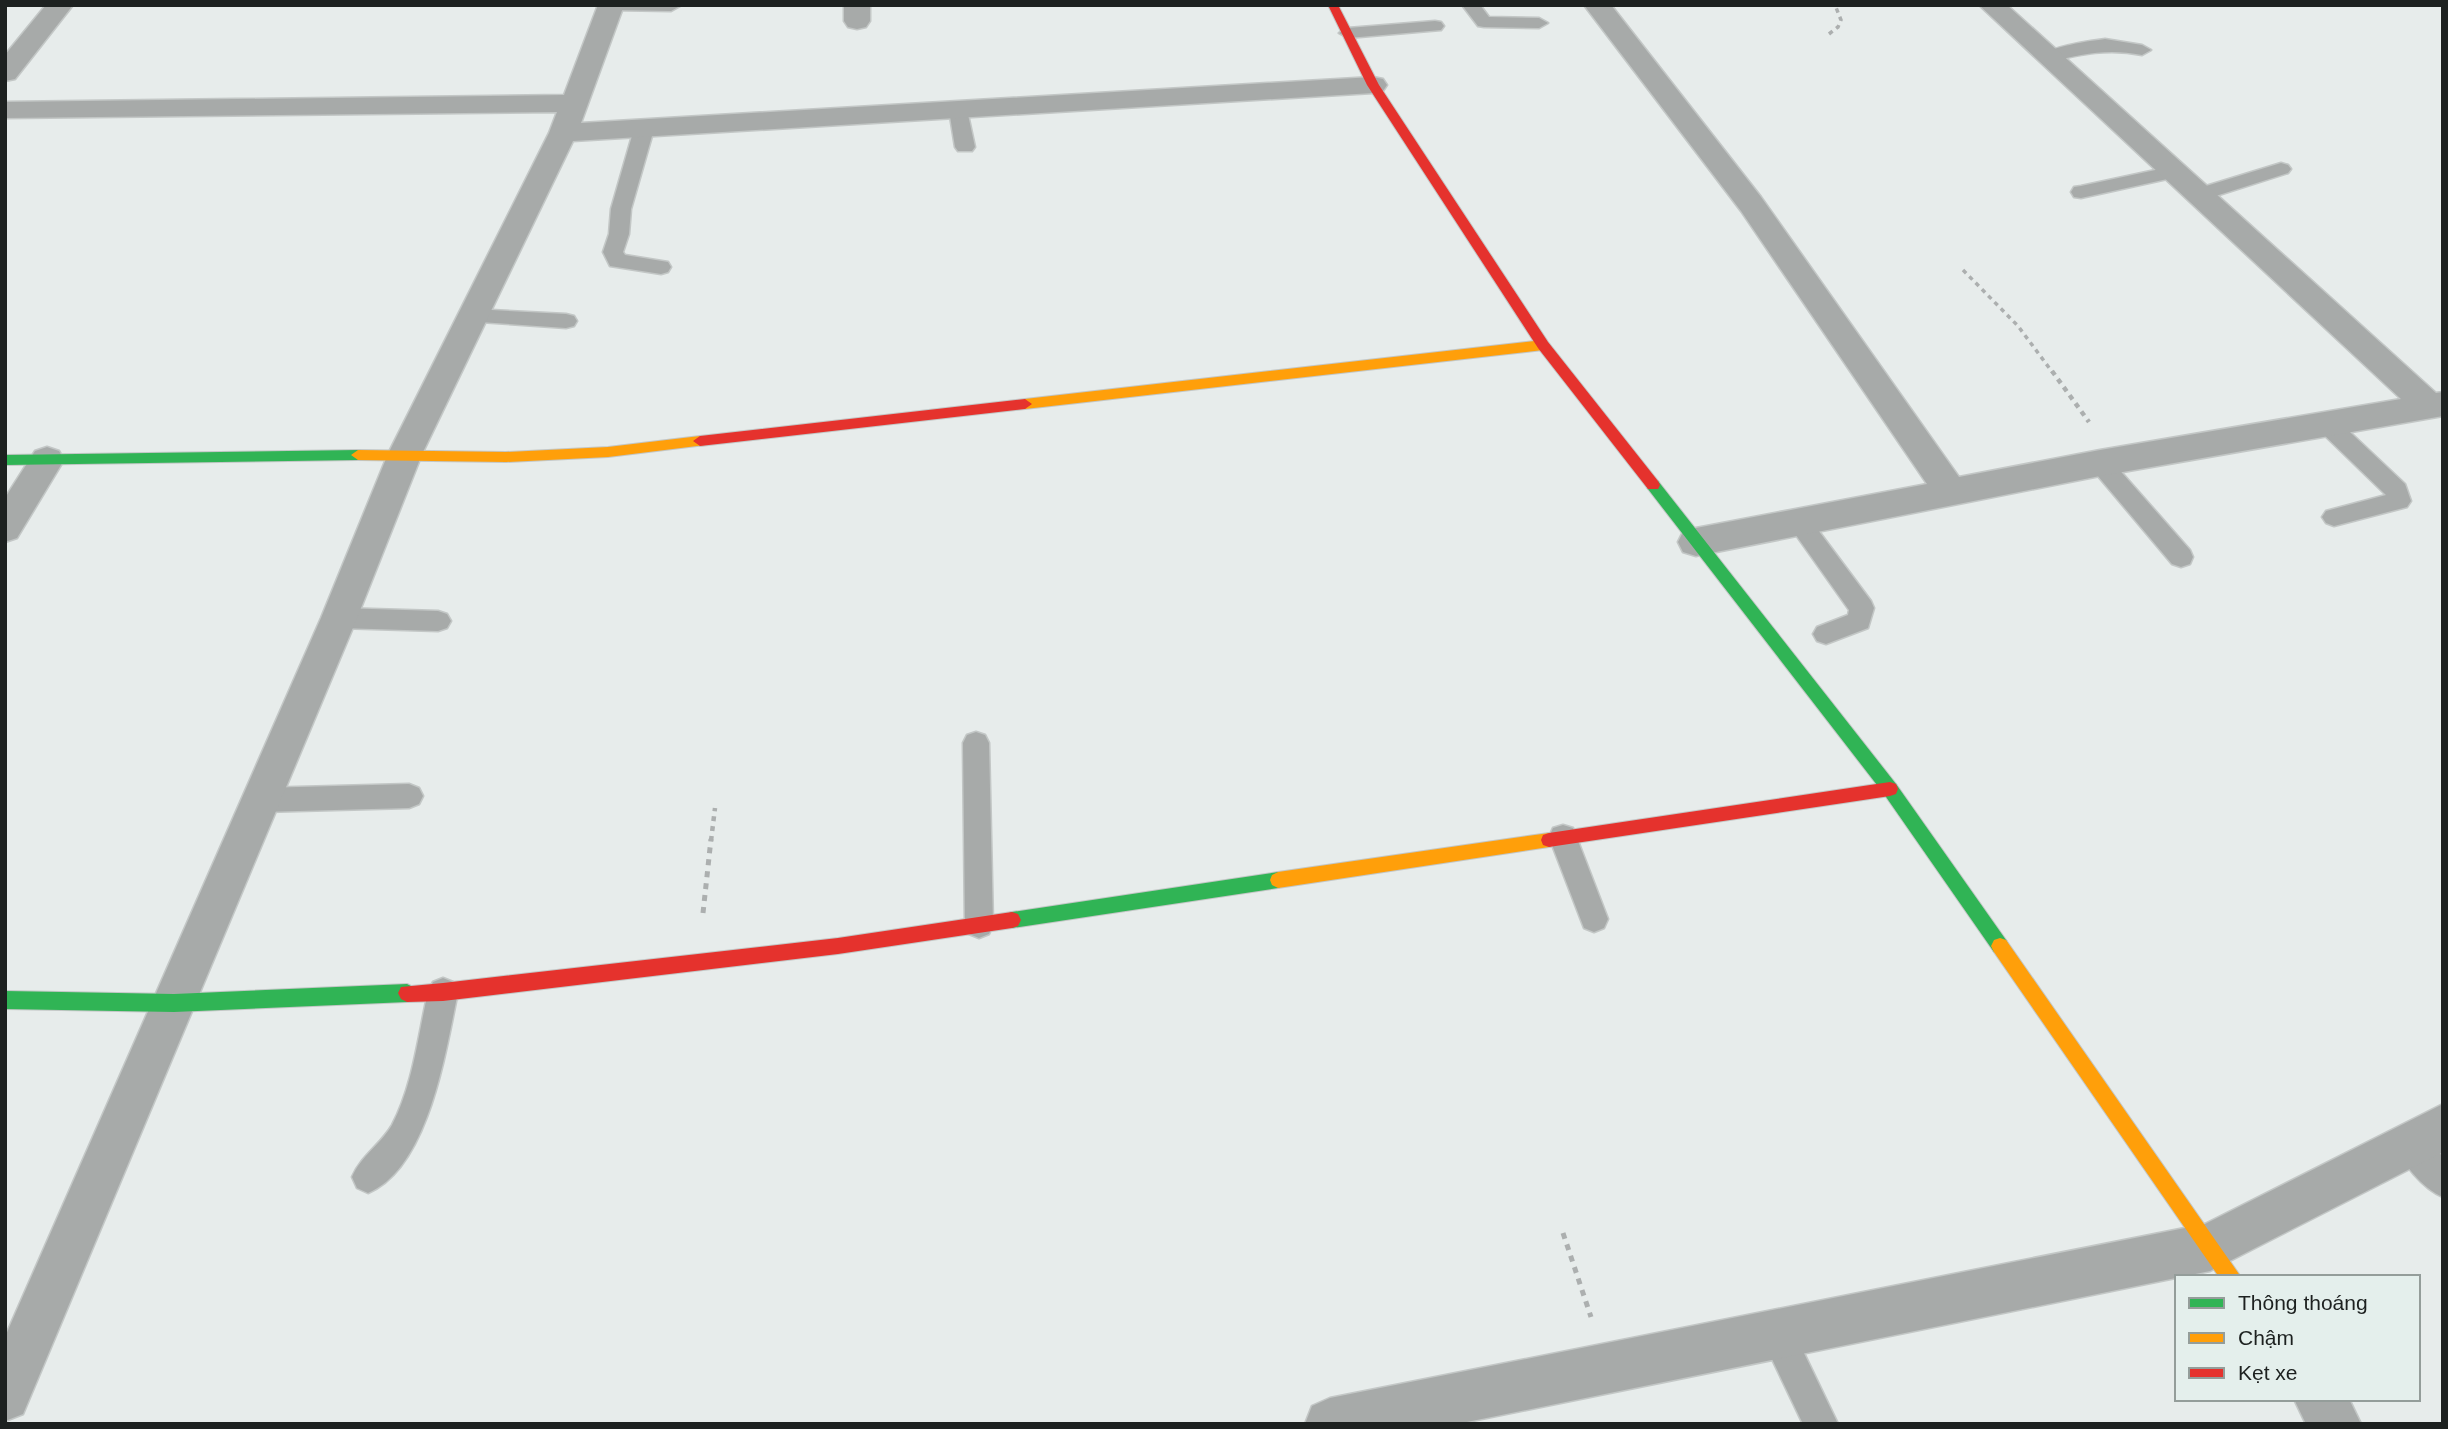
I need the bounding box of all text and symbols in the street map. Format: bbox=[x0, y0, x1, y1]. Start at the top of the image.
legend bbox=[2175, 1275, 2420, 1401]
text: Thông thoáng bbox=[2238, 1291, 2368, 1314]
text: Chậm bbox=[2238, 1326, 2294, 1349]
text: Kẹt xe bbox=[2238, 1361, 2298, 1384]

